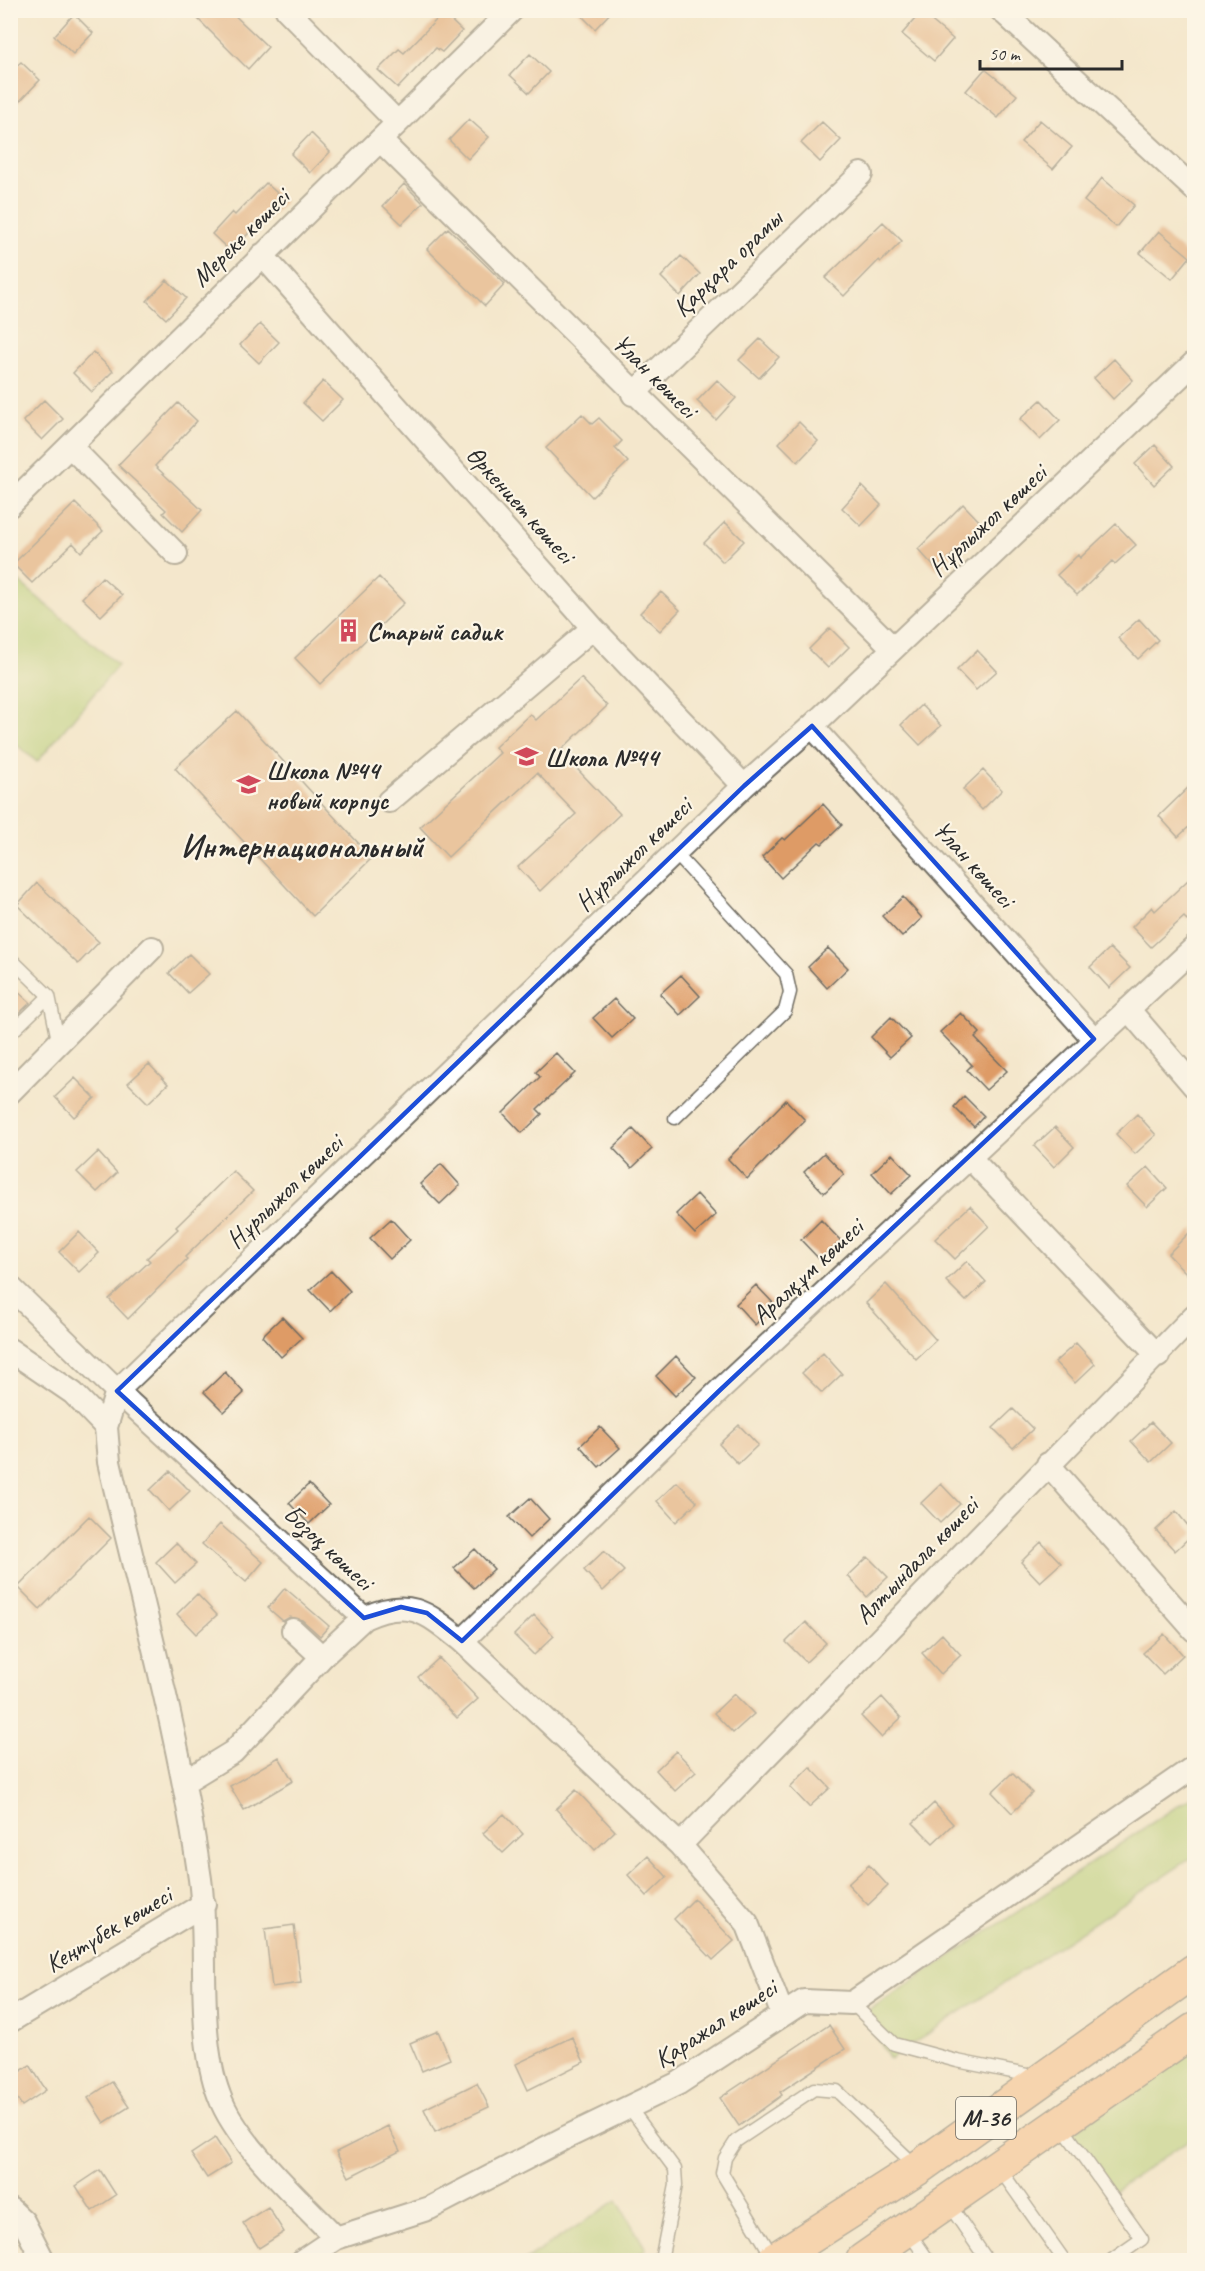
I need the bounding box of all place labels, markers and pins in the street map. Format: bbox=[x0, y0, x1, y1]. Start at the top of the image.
place label: Старый садик bbox=[367, 615, 505, 648]
building icon: Старый садик bbox=[336, 618, 362, 644]
place label: Школа №44 bbox=[545, 741, 661, 774]
school or university icon: Школа №44 bbox=[514, 744, 540, 770]
place label: Школа №44 новый корпус bbox=[266, 754, 390, 817]
school or university icon: Школа №44 новый корпус bbox=[235, 772, 261, 798]

